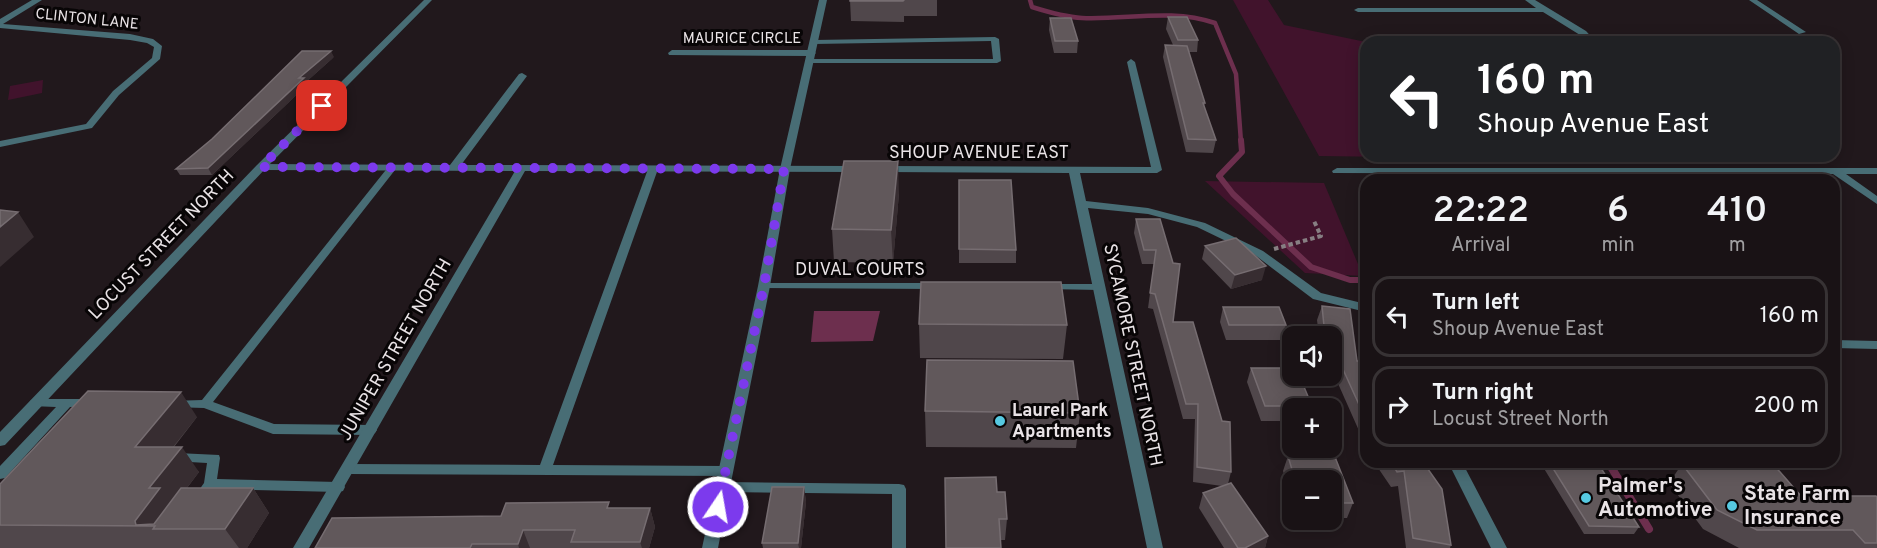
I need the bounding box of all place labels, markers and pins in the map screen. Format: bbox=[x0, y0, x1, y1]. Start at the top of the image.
pin bbox=[296, 80, 347, 131]
place label: Laurel Park Apartments bbox=[1012, 400, 1112, 444]
marker: Laurel Park Apartments bbox=[993, 414, 1007, 428]
place label: Palmer's Automotive bbox=[1598, 473, 1712, 524]
place label: State Farm Insurance bbox=[1744, 481, 1850, 532]
marker: Palmer's Automotive bbox=[1579, 491, 1593, 505]
marker: State Farm Insurance bbox=[1725, 499, 1739, 513]

